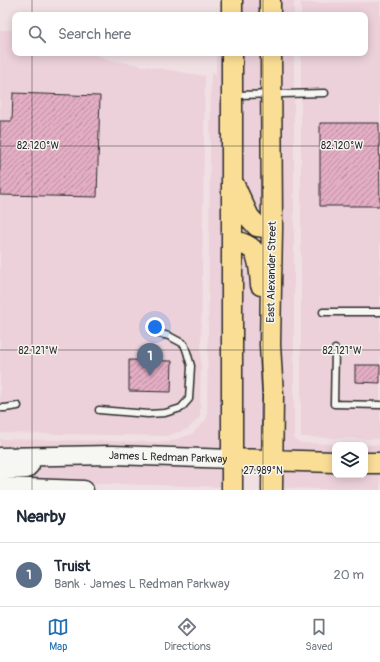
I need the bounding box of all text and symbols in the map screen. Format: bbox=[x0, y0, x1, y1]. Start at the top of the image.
search box bbox=[12, 12, 368, 56]
icon: search bbox=[26, 23, 48, 45]
text: Search here bbox=[58, 25, 131, 44]
text: 82.120°W bbox=[17, 140, 59, 152]
text: 82.120°W bbox=[321, 140, 363, 152]
street label: East Alexander Street bbox=[264, 221, 279, 323]
your location bbox=[145, 317, 165, 337]
pin: 1 bbox=[137, 343, 163, 376]
text: 82.121°W bbox=[18, 345, 58, 357]
text: 82.121°W bbox=[322, 345, 362, 357]
map controls bbox=[332, 442, 368, 478]
button: layers bbox=[332, 442, 368, 478]
street label: James L Redman Parkway bbox=[109, 449, 228, 466]
text: 27.989°N bbox=[243, 465, 283, 477]
text: Nearby bbox=[16, 506, 65, 527]
text: Truist bbox=[54, 557, 90, 576]
text: 1 bbox=[26, 567, 32, 583]
text: 20 m bbox=[333, 567, 364, 583]
text: Bank · James L Redman Parkway bbox=[54, 576, 229, 592]
tab: Map bbox=[47, 616, 69, 653]
tab: Directions bbox=[164, 616, 211, 653]
tab: Saved bbox=[305, 616, 333, 653]

